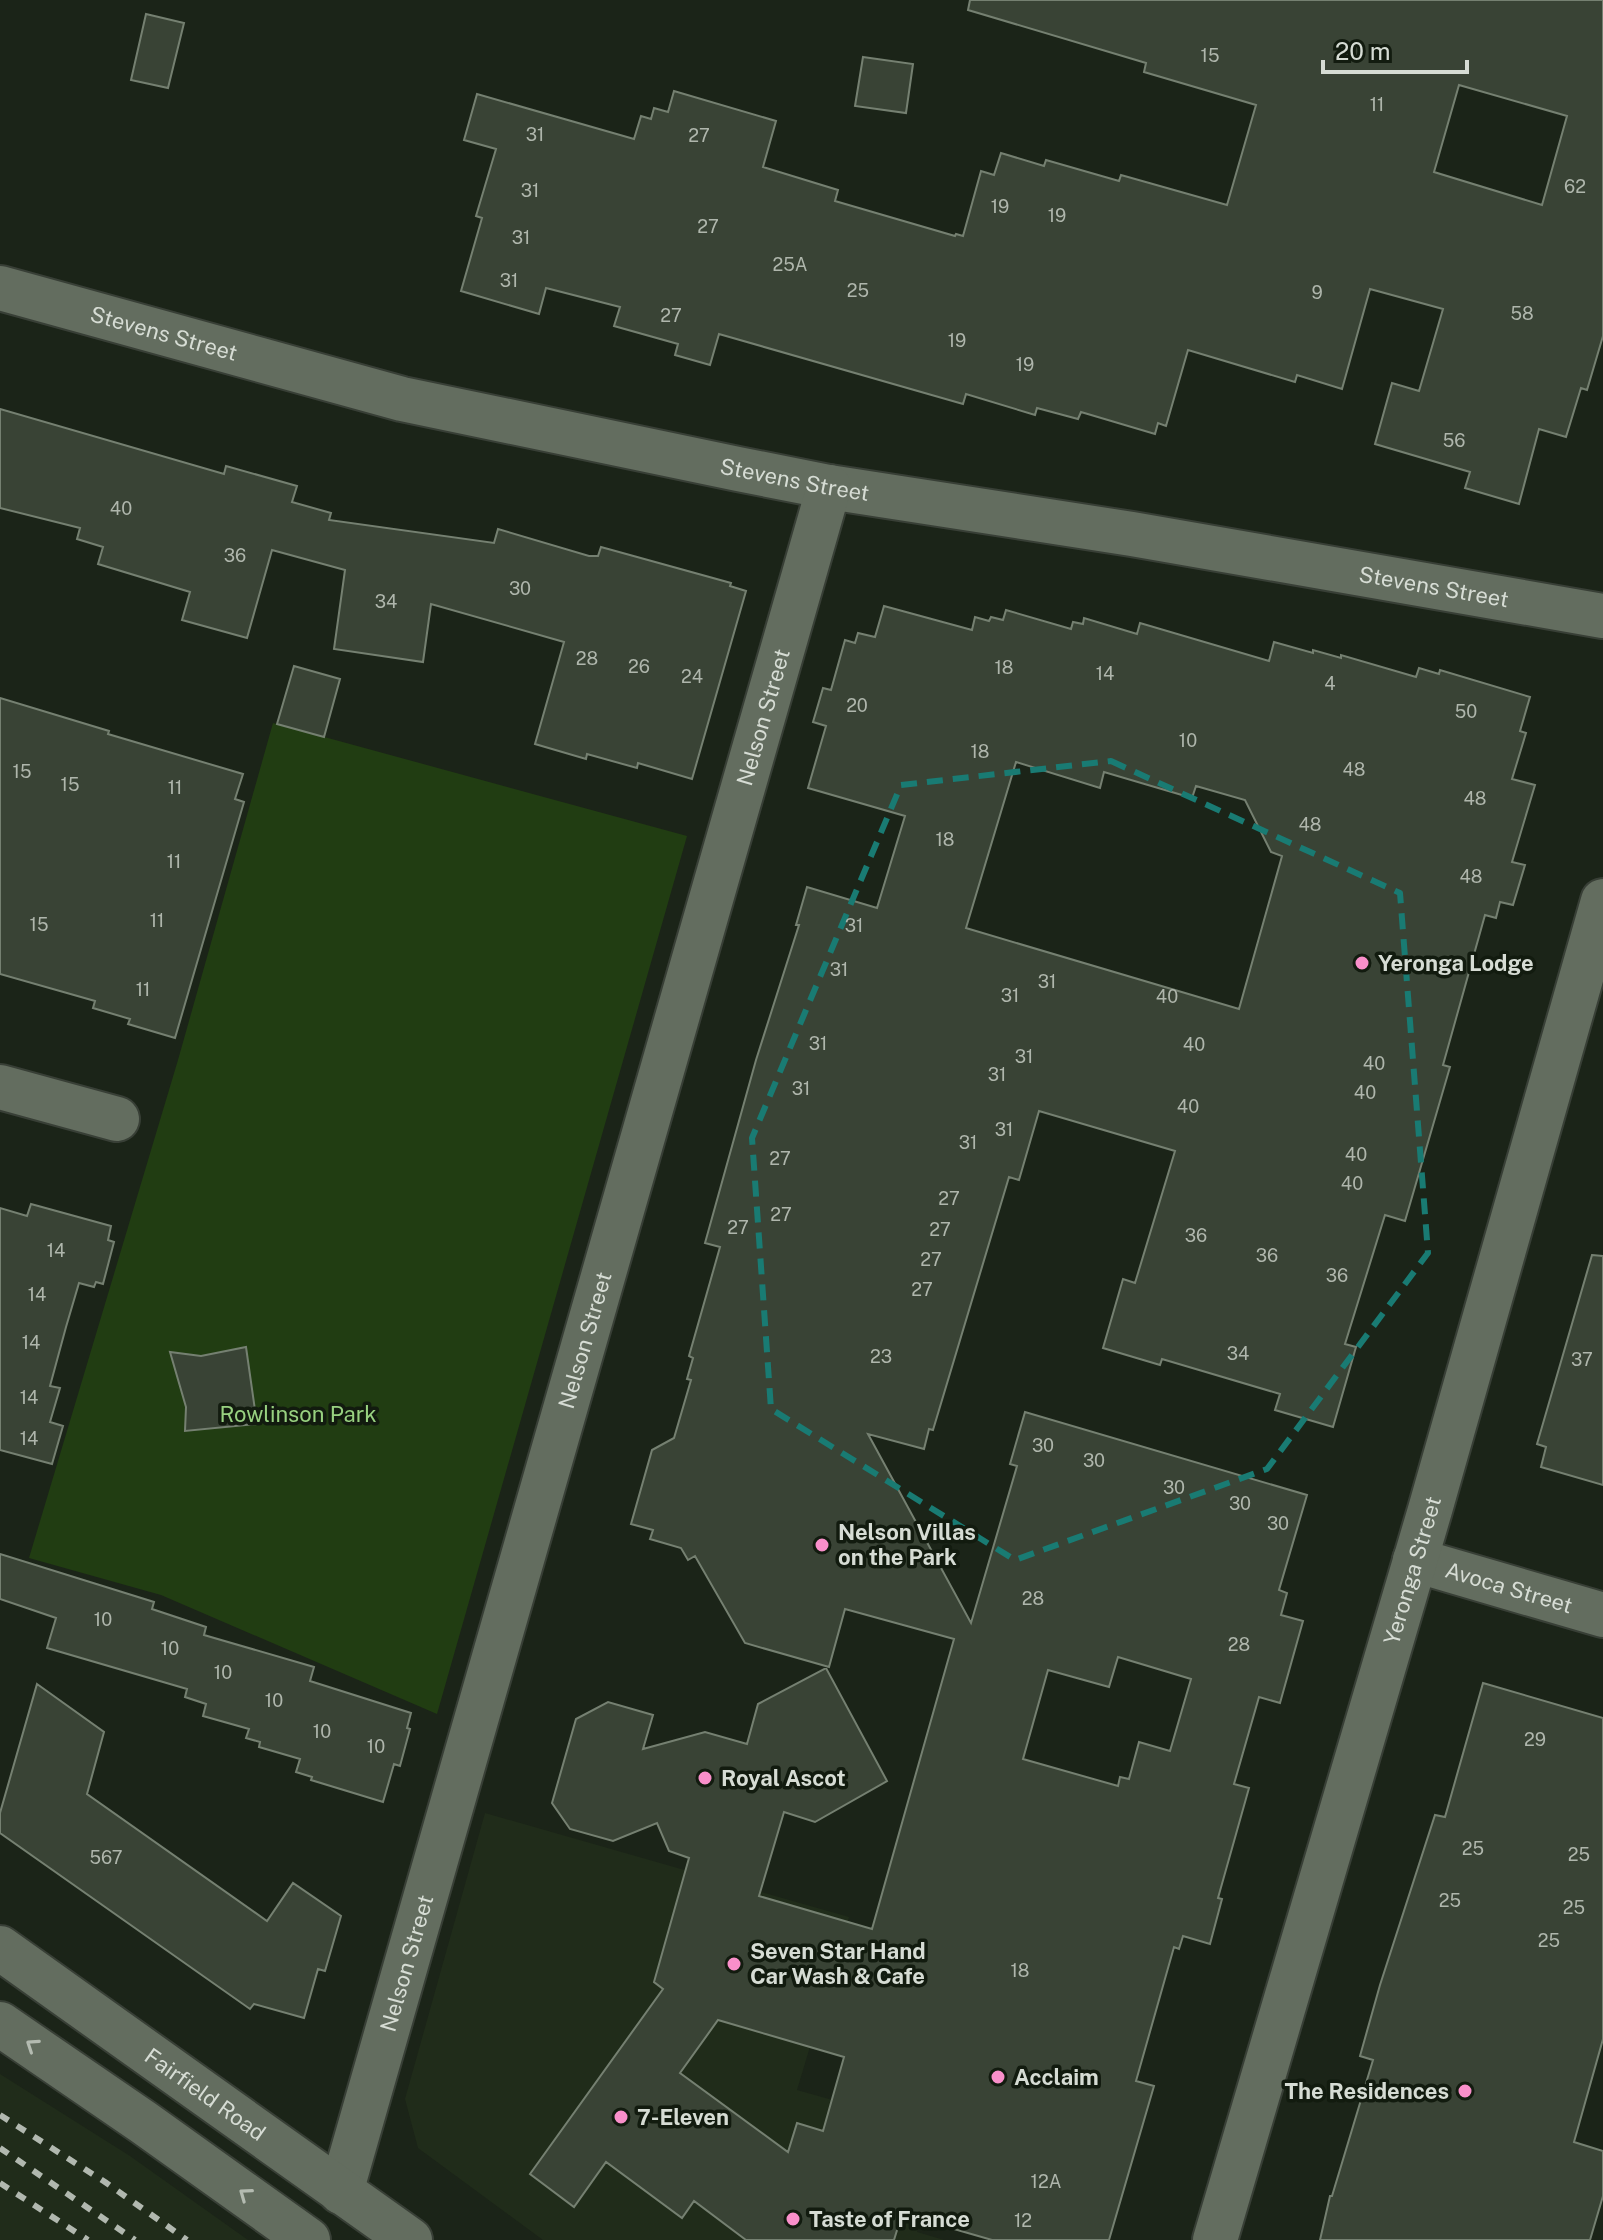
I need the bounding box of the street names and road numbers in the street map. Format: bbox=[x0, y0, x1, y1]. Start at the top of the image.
street label: Stevens Street bbox=[87, 301, 240, 366]
street label: Stevens Street bbox=[718, 453, 871, 506]
street label: Stevens Street bbox=[1357, 561, 1511, 612]
street label: Nelson Street bbox=[731, 646, 795, 789]
street label: Nelson Street bbox=[553, 1269, 617, 1412]
street label: Yeronga Street bbox=[1378, 1493, 1446, 1648]
street label: Avoca Street bbox=[1442, 1557, 1576, 1618]
street label: Nelson Street bbox=[375, 1892, 438, 2035]
street label: Fairfield Road bbox=[140, 2042, 271, 2146]

